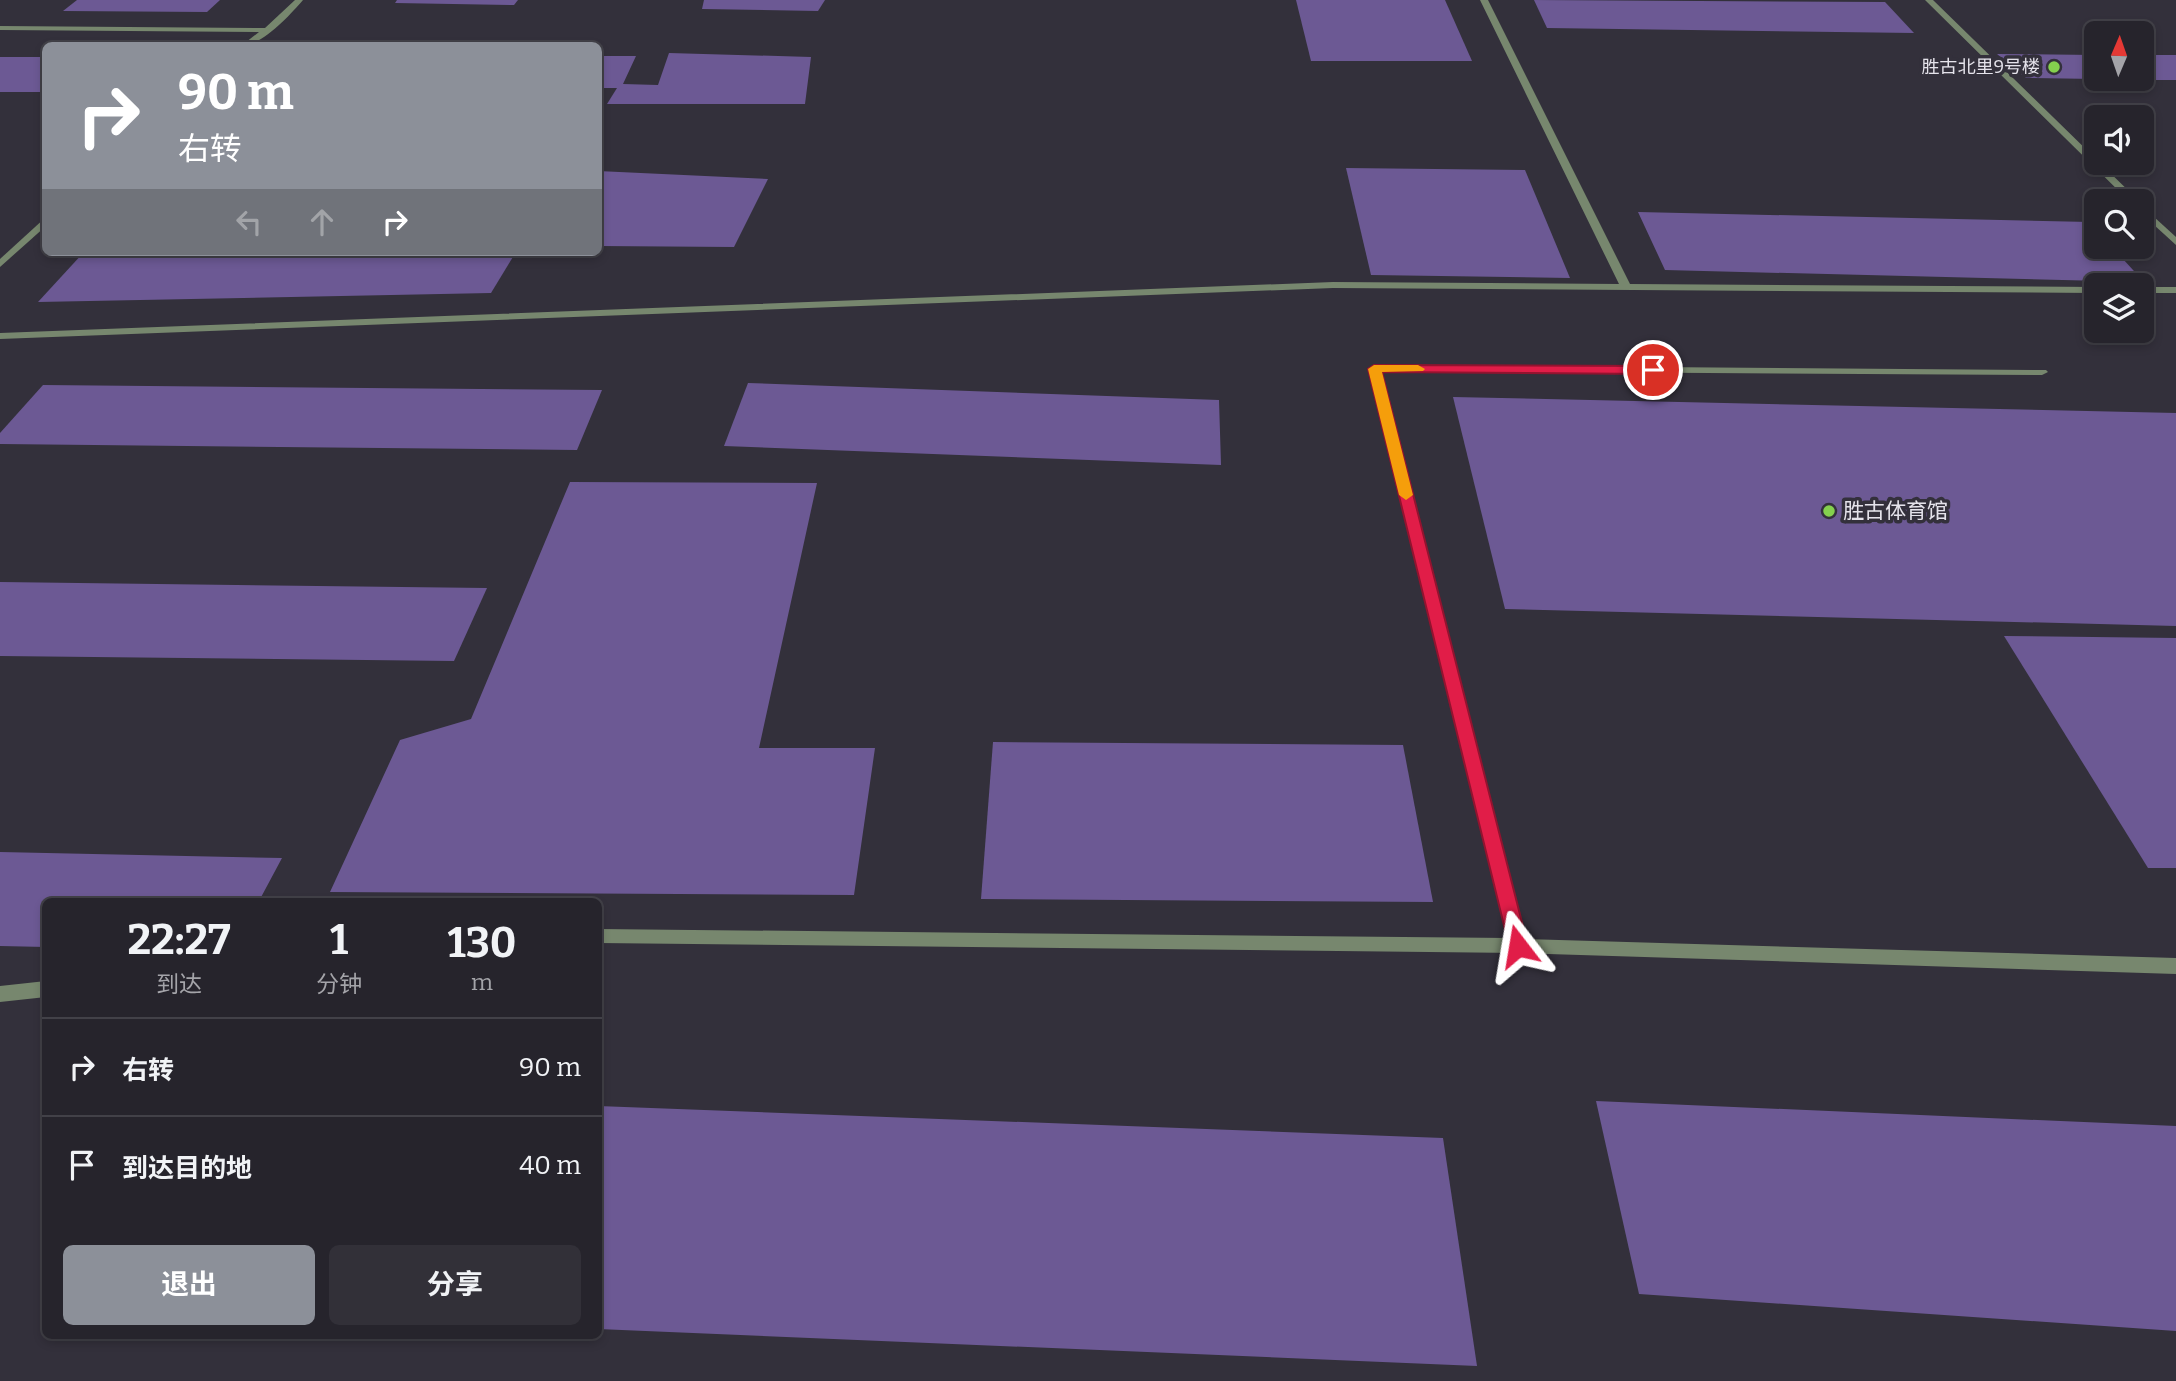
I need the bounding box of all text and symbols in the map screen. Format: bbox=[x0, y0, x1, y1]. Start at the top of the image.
north arrow bbox=[2084, 21, 2154, 91]
map controls bbox=[2084, 21, 2154, 343]
place label: 胜古北里9号楼 bbox=[1921, 56, 2040, 78]
marker: 胜古北里9号楼 bbox=[2046, 59, 2062, 75]
text: 90 m bbox=[178, 63, 294, 122]
icon: right bbox=[63, 70, 154, 161]
button: sound bbox=[2084, 105, 2154, 175]
text: 右转 bbox=[178, 130, 242, 168]
button: search bbox=[2084, 189, 2154, 259]
icon: left bbox=[230, 203, 268, 241]
icon: ahead bbox=[303, 203, 341, 241]
icon: right bbox=[376, 203, 414, 241]
button: layers bbox=[2084, 273, 2154, 343]
pin bbox=[1623, 340, 1683, 400]
icon: arrive bbox=[1634, 351, 1672, 389]
place label: 胜古体育馆 bbox=[1843, 498, 1948, 524]
marker: 胜古体育馆 bbox=[1821, 503, 1837, 519]
position arrow bbox=[1481, 909, 1555, 983]
text: 22:27 bbox=[127, 915, 231, 965]
text: 1 bbox=[330, 915, 348, 965]
text: 130 bbox=[447, 918, 517, 968]
text: m bbox=[471, 968, 493, 996]
text: 到达 bbox=[156, 970, 202, 998]
text: 分钟 bbox=[316, 970, 362, 998]
icon: right bbox=[63, 1048, 101, 1086]
text: 90 m bbox=[519, 1052, 581, 1083]
text: 右转 bbox=[122, 1055, 174, 1086]
icon: arrive bbox=[63, 1146, 101, 1184]
text: 40 m bbox=[519, 1150, 581, 1181]
text: 到达目的地 bbox=[122, 1153, 252, 1184]
button: 退出 bbox=[63, 1245, 315, 1325]
button: 分享 bbox=[329, 1245, 581, 1325]

